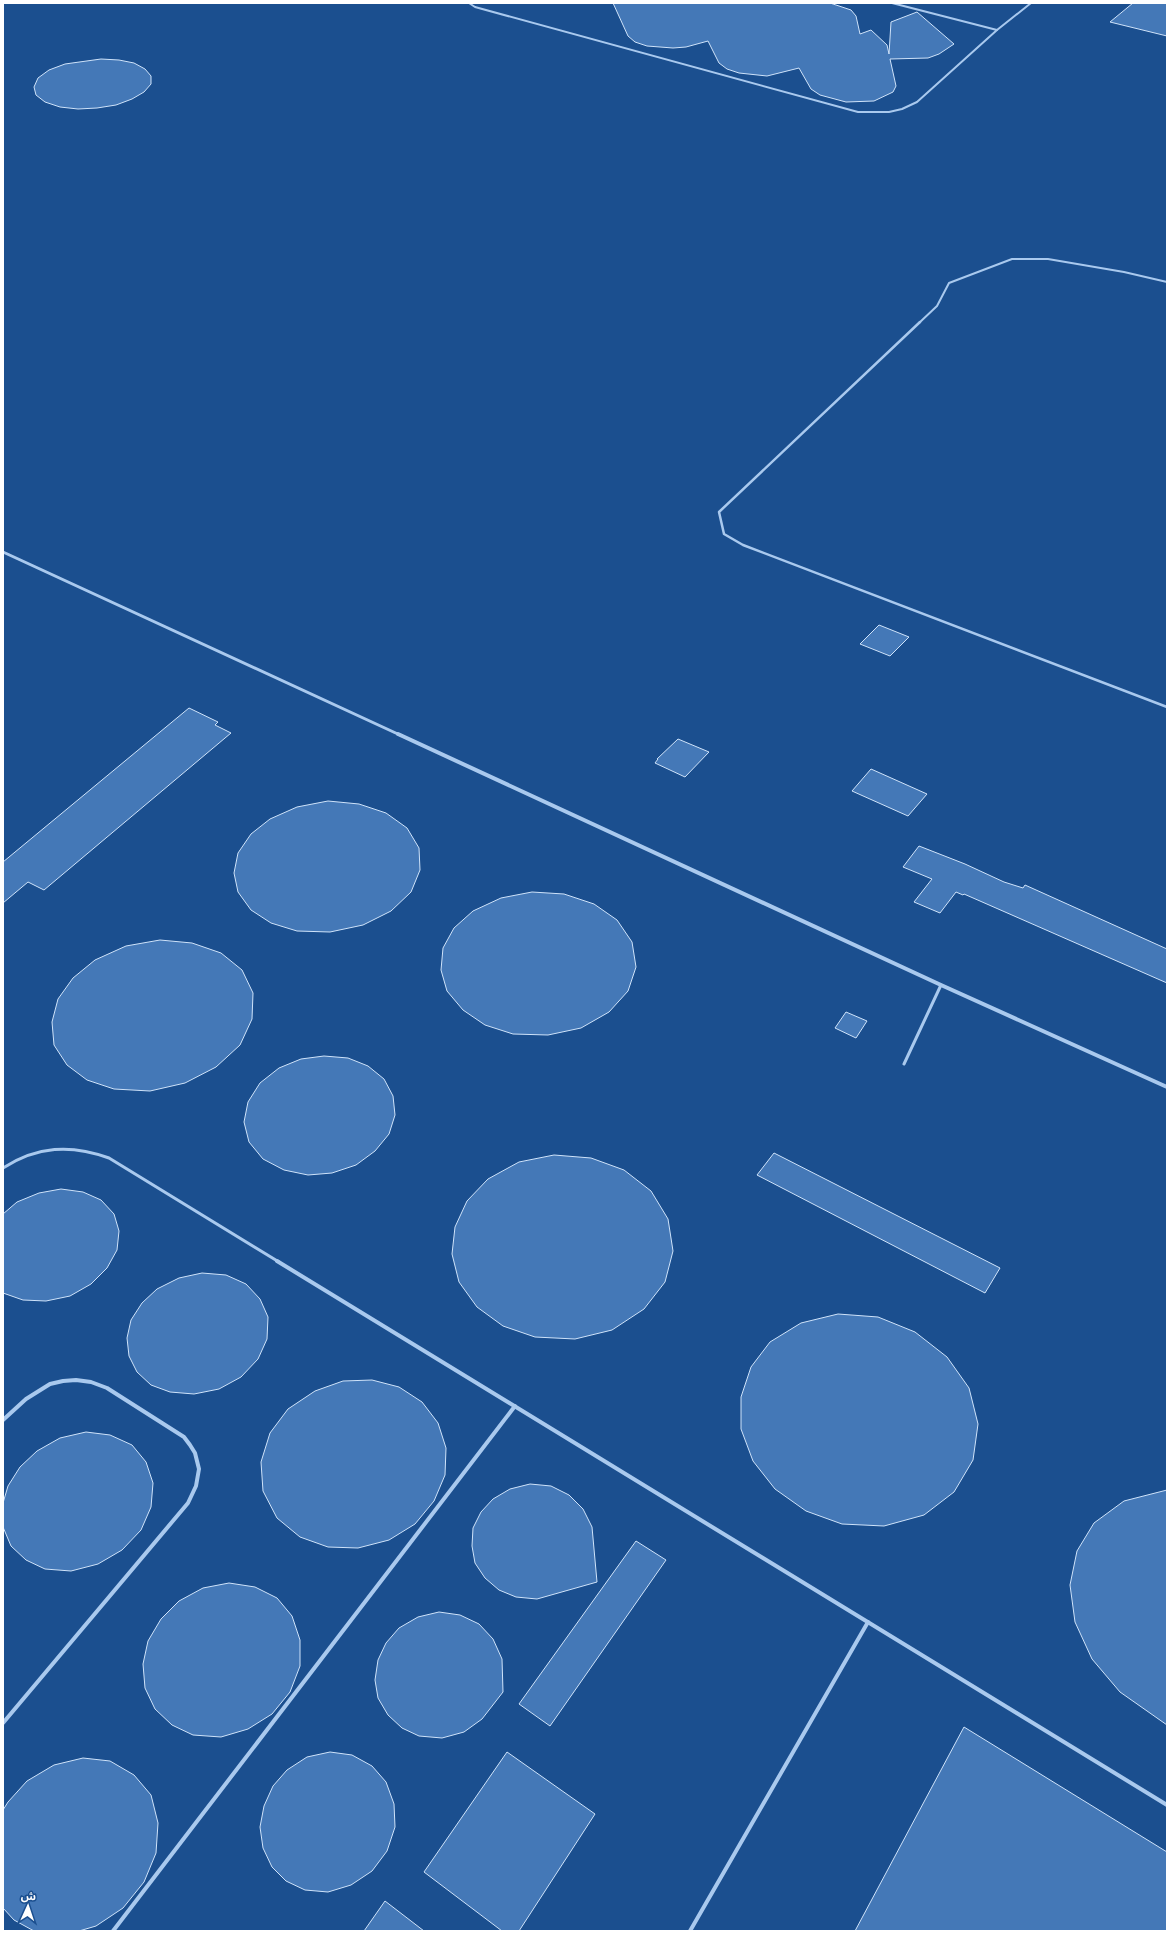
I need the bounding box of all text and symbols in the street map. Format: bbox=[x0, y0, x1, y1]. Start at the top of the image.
north arrow bbox=[8, 1886, 48, 1926]
text: ش bbox=[21, 1889, 36, 1903]

